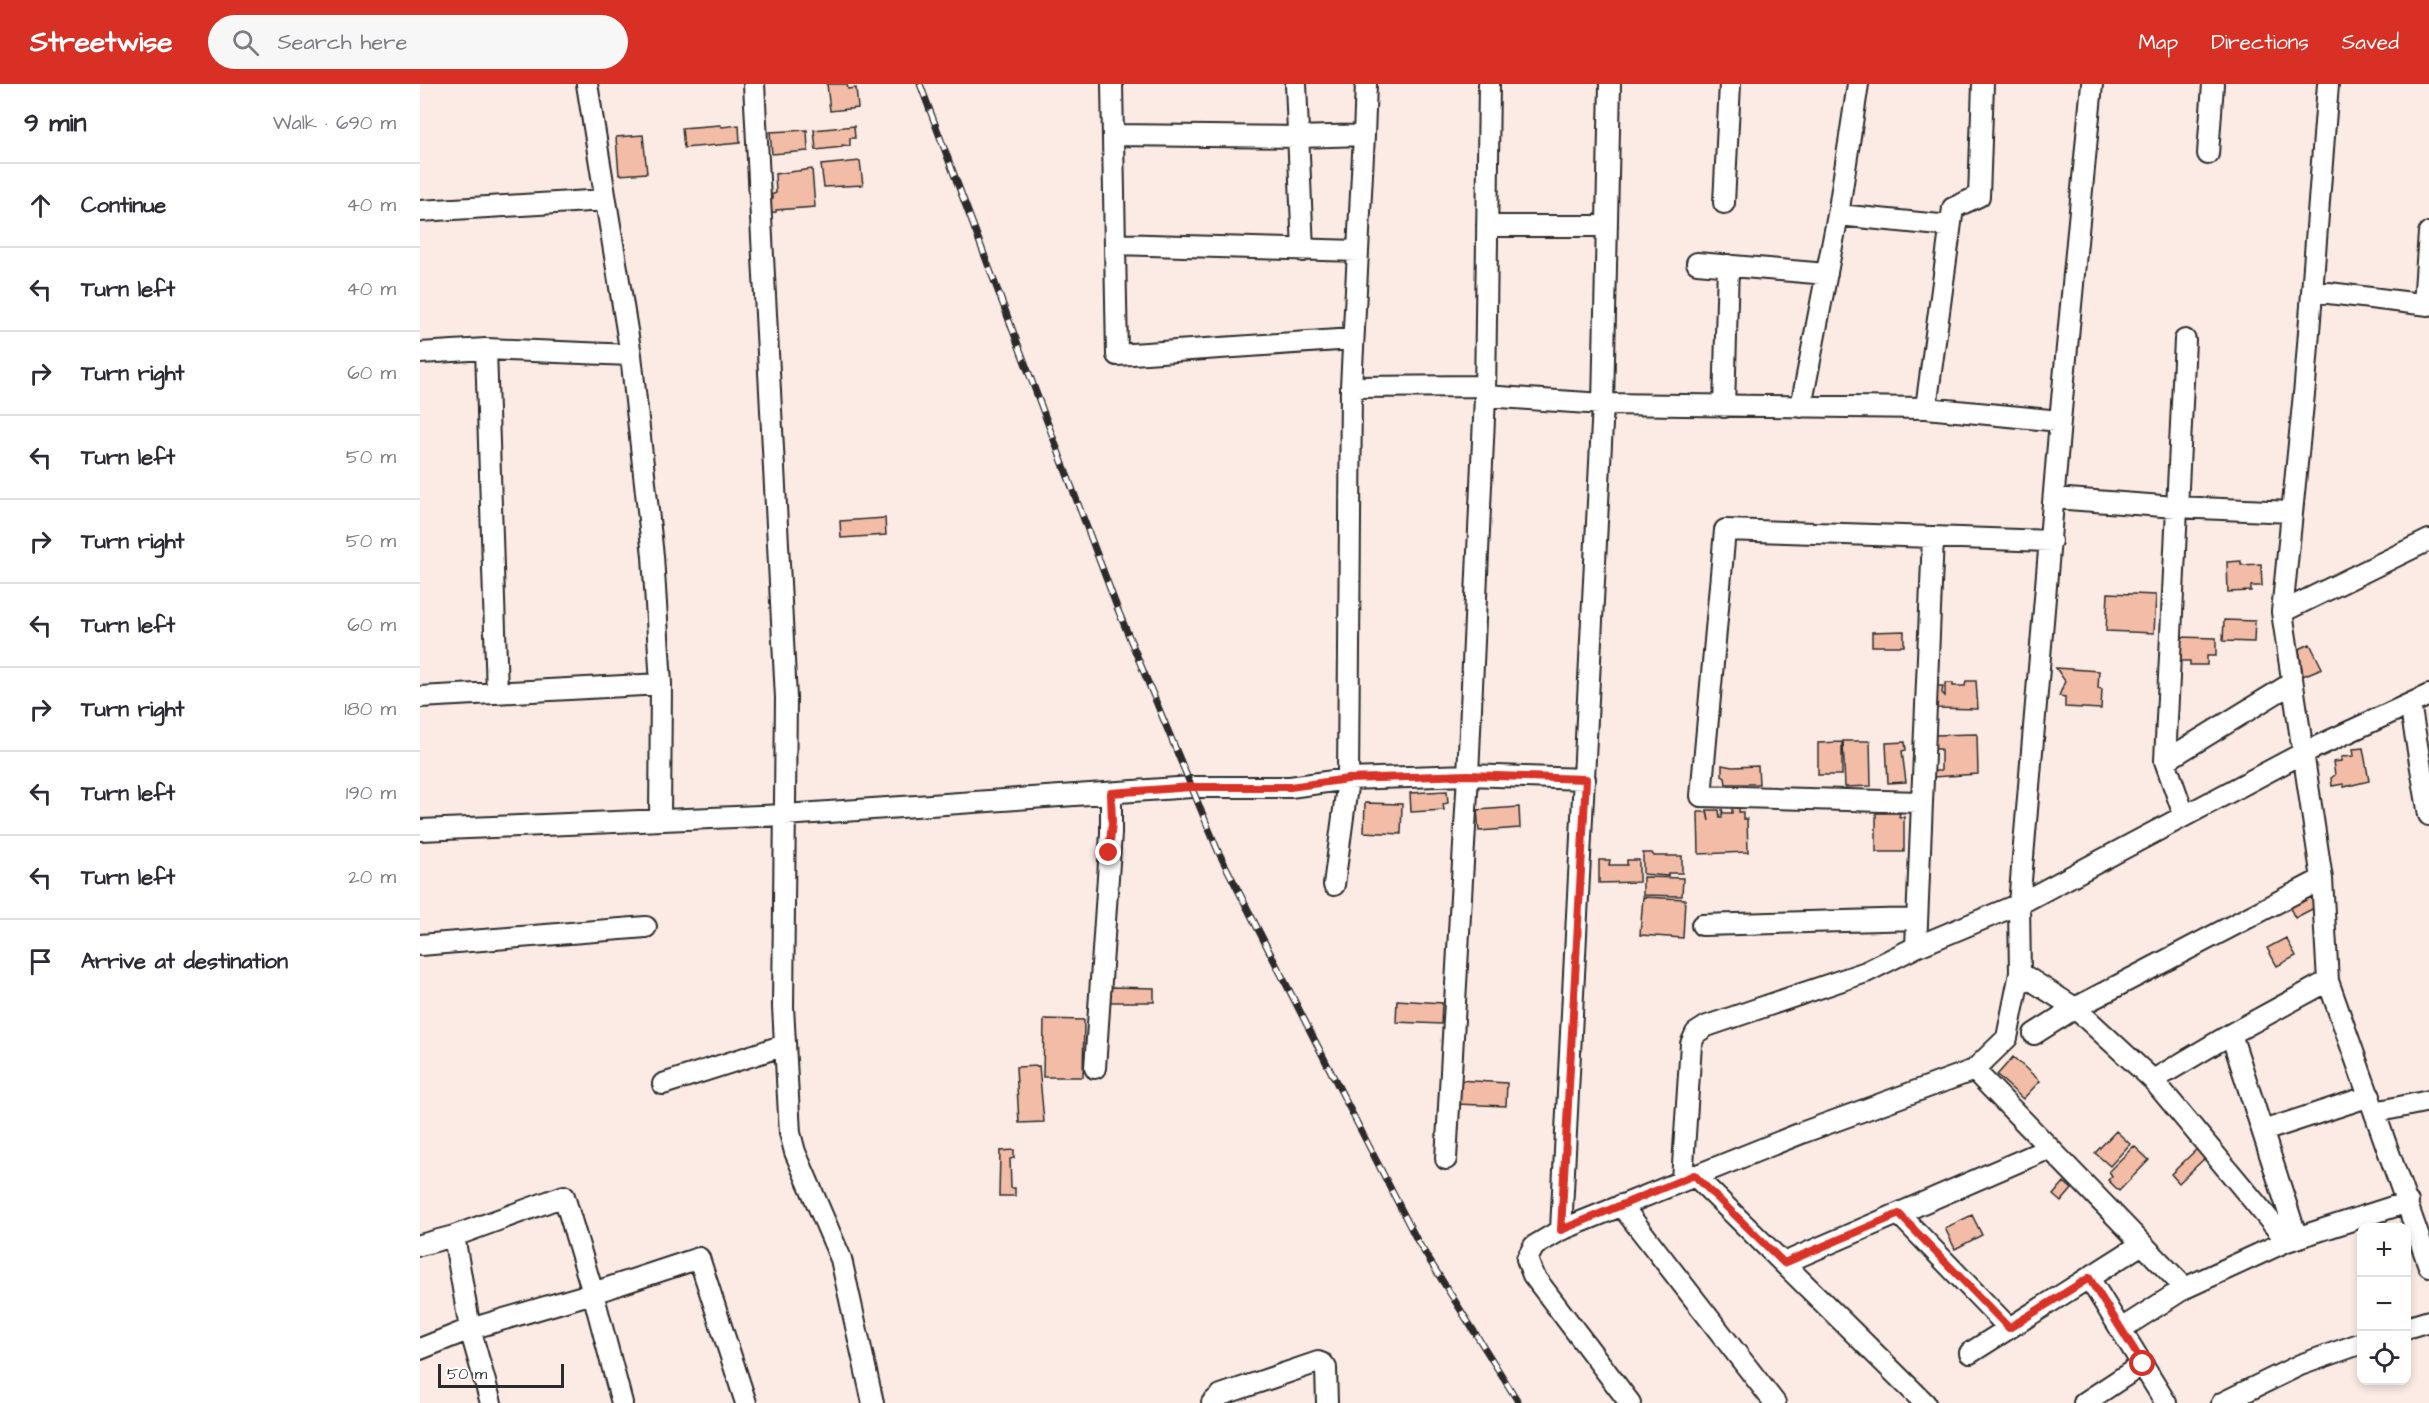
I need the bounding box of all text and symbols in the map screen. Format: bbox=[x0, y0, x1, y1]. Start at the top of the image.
search box bbox=[208, 15, 628, 69]
text: Streetwise bbox=[30, 23, 172, 62]
icon: search bbox=[229, 26, 262, 59]
text: Search here bbox=[277, 27, 407, 58]
text: Map bbox=[2138, 28, 2178, 57]
text: Directions bbox=[2211, 28, 2309, 57]
text: Saved bbox=[2342, 28, 2399, 57]
text: 9 min bbox=[24, 105, 86, 141]
text: Walk · 690 m bbox=[273, 109, 396, 137]
icon: ahead bbox=[24, 189, 57, 222]
text: Continue bbox=[81, 190, 166, 221]
text: 40 m bbox=[346, 191, 396, 219]
icon: left bbox=[24, 273, 57, 306]
text: Turn left bbox=[81, 274, 175, 305]
text: 40 m bbox=[346, 275, 396, 303]
icon: right bbox=[24, 357, 57, 390]
text: Turn right bbox=[81, 358, 184, 389]
text: 60 m bbox=[347, 359, 396, 387]
icon: left bbox=[24, 441, 57, 474]
text: Turn left bbox=[81, 442, 175, 473]
text: 50 m bbox=[346, 443, 396, 471]
icon: right bbox=[24, 525, 57, 558]
text: Turn right bbox=[81, 526, 184, 557]
text: 50 m bbox=[346, 527, 396, 555]
icon: left bbox=[24, 609, 57, 642]
text: Turn left bbox=[81, 610, 175, 641]
text: 60 m bbox=[347, 611, 396, 639]
icon: right bbox=[24, 693, 57, 726]
text: Turn right bbox=[81, 694, 184, 725]
text: 180 m bbox=[344, 695, 396, 723]
icon: left bbox=[24, 777, 57, 810]
text: Turn left bbox=[81, 778, 175, 809]
text: 190 m bbox=[346, 779, 396, 807]
route end bbox=[1095, 839, 1121, 865]
icon: left bbox=[24, 861, 57, 894]
text: Turn left bbox=[81, 862, 175, 893]
text: 20 m bbox=[348, 863, 396, 891]
icon: arrive bbox=[24, 945, 57, 978]
text: Arrive at destination bbox=[81, 946, 288, 977]
map controls bbox=[2357, 1223, 2411, 1385]
button: + bbox=[2357, 1223, 2411, 1277]
button: − bbox=[2357, 1277, 2411, 1331]
button: locate bbox=[2357, 1331, 2411, 1385]
route start bbox=[2129, 1350, 2155, 1376]
scale bar bbox=[438, 1361, 564, 1388]
text: 50 m bbox=[447, 1363, 487, 1385]

